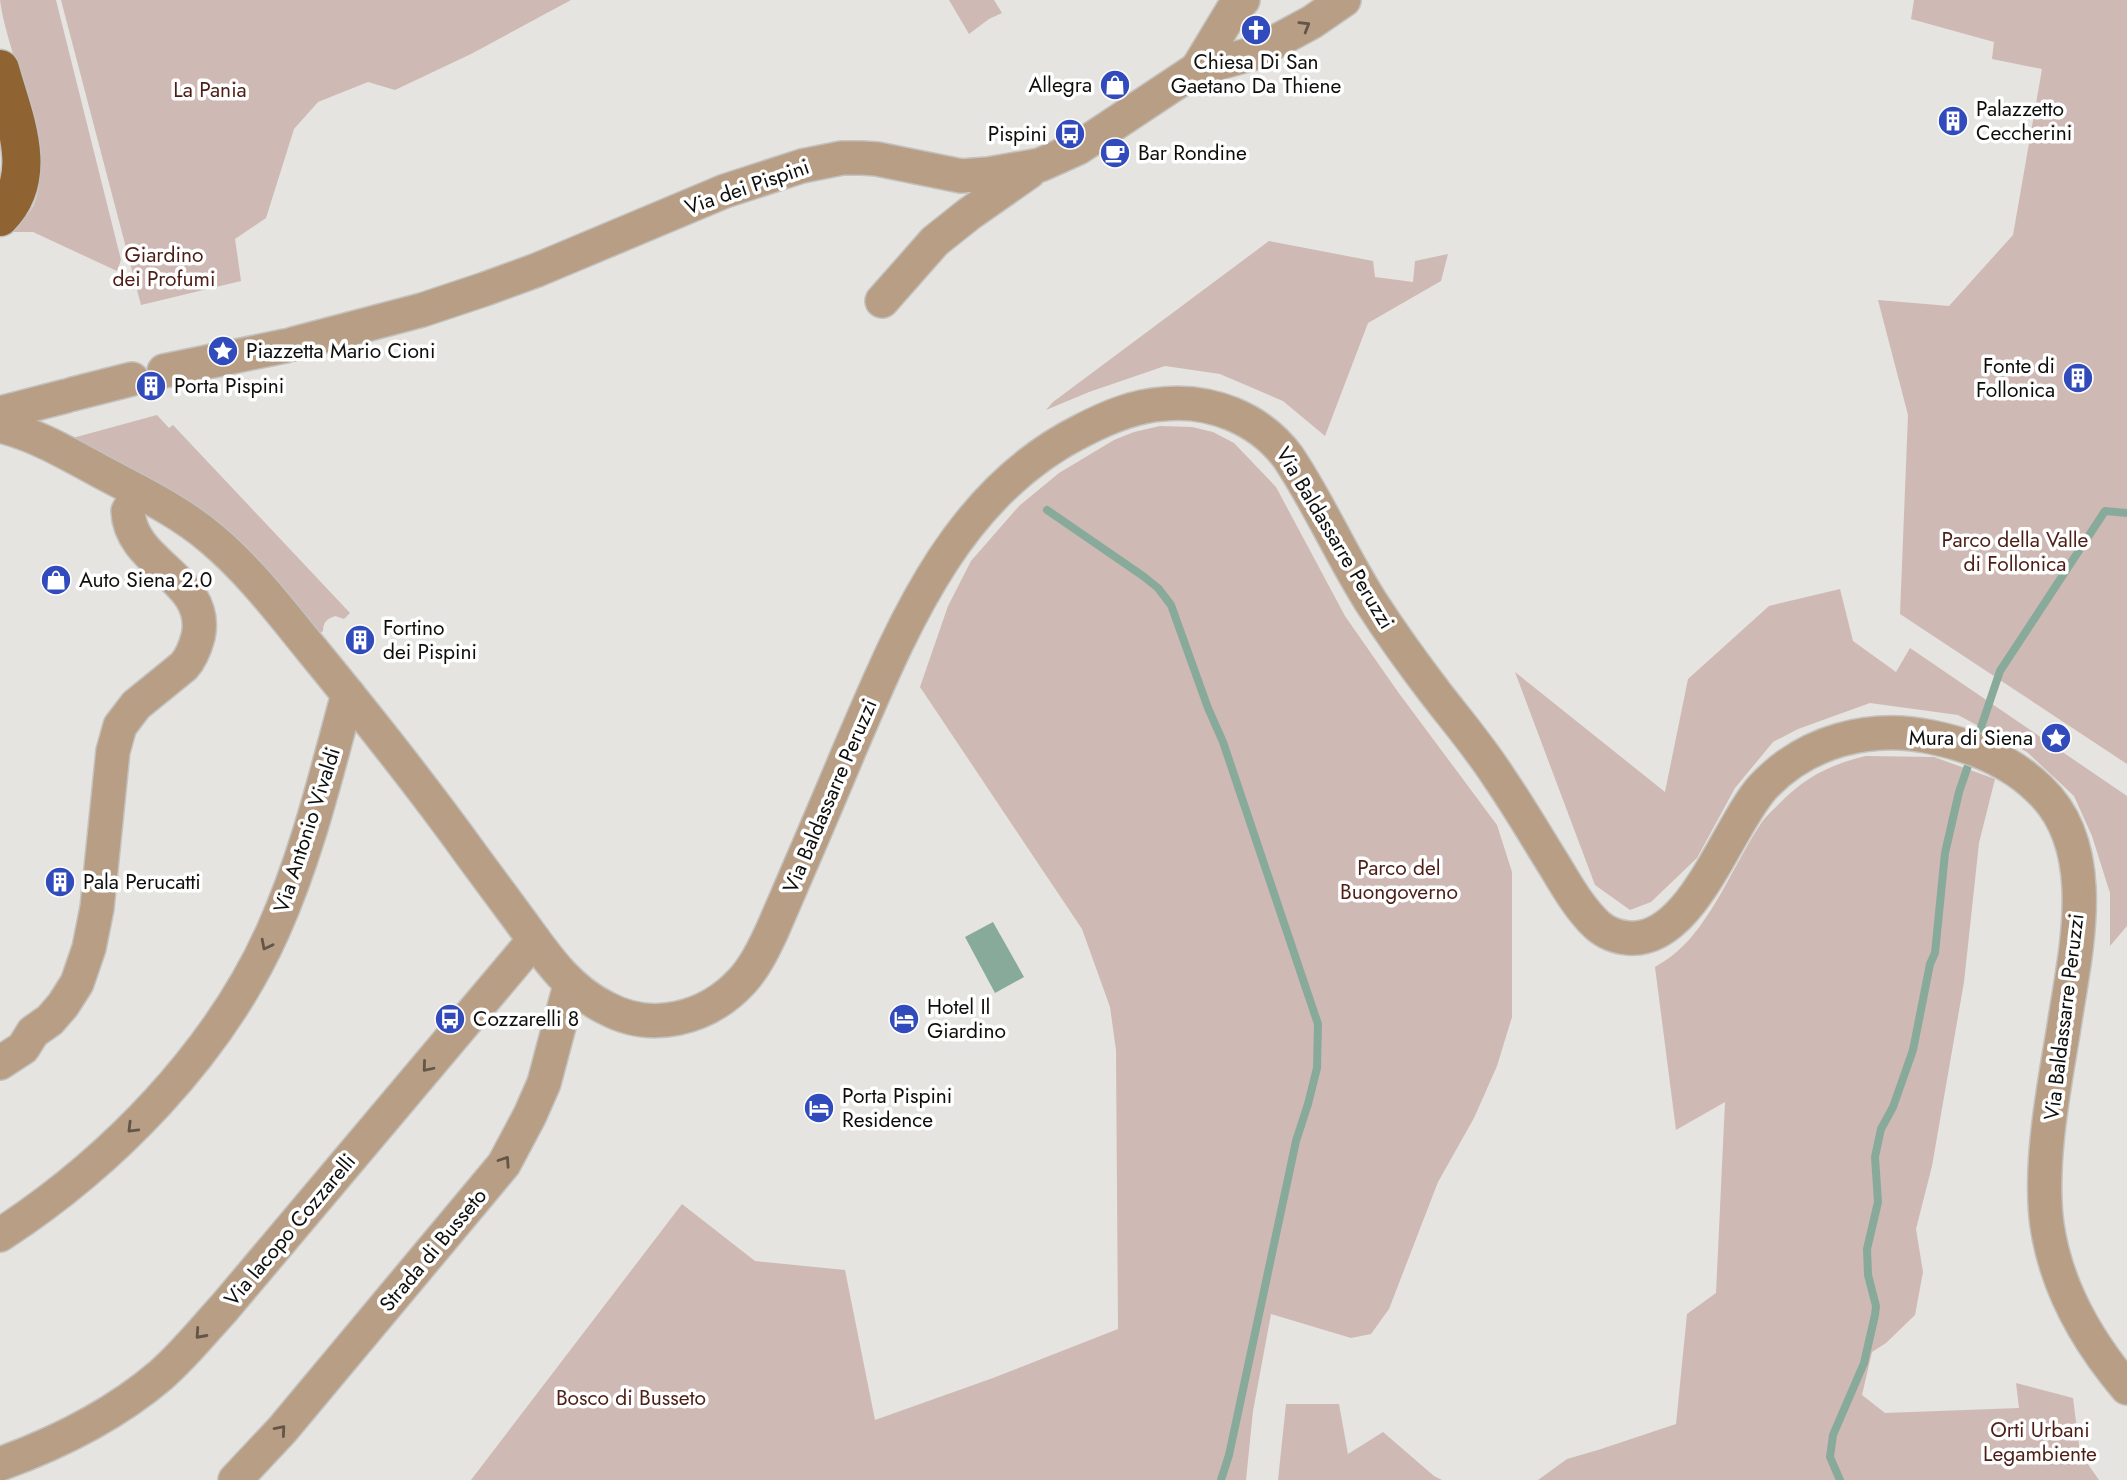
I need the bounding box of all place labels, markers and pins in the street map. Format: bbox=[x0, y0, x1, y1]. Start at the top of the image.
church icon: Chiesa Di San Gaetano Da Thiene bbox=[1239, 13, 1273, 47]
place label: Chiesa Di San Gaetano Da Thiene bbox=[1171, 47, 1342, 101]
shop icon: Allegra bbox=[1098, 68, 1132, 102]
place label: Allegra bbox=[1028, 70, 1092, 100]
place label: Palazzetto Ceccherini bbox=[1976, 94, 2072, 148]
building icon: Palazzetto Ceccherini bbox=[1936, 104, 1970, 138]
bus stop icon: Pispini bbox=[1053, 117, 1087, 151]
place label: Pispini bbox=[988, 119, 1047, 149]
cafe icon: Bar Rondine bbox=[1098, 136, 1132, 170]
place label: Bar Rondine bbox=[1138, 138, 1247, 168]
place icon: Piazzetta Mario Cioni bbox=[206, 334, 240, 368]
place label: Piazzetta Mario Cioni bbox=[246, 336, 435, 366]
place label: Fonte di Follonica bbox=[1976, 351, 2055, 405]
building icon: Fonte di Follonica bbox=[2061, 361, 2095, 395]
building icon: Porta Pispini bbox=[134, 369, 168, 403]
place label: Porta Pispini bbox=[174, 371, 284, 401]
shop icon: Auto Siena 2.0 bbox=[39, 563, 73, 597]
place label: Auto Siena 2.0 bbox=[79, 565, 212, 595]
place label: Fortino dei Pispini bbox=[383, 613, 477, 667]
building icon: Fortino dei Pispini bbox=[343, 623, 377, 657]
place icon: Mura di Siena bbox=[2039, 721, 2073, 755]
place label: Mura di Siena bbox=[1909, 723, 2033, 753]
building icon: Pala Perucatti bbox=[43, 865, 77, 899]
place label: Pala Perucatti bbox=[83, 867, 201, 897]
place label: Hotel Il Giardino bbox=[927, 992, 1006, 1046]
bus stop icon: Cozzarelli 8 bbox=[433, 1002, 467, 1036]
hotel icon: Hotel Il Giardino bbox=[887, 1002, 921, 1036]
place label: Cozzarelli 8 bbox=[473, 1004, 579, 1034]
place label: Porta Pispini Residence bbox=[842, 1081, 952, 1135]
hotel icon: Porta Pispini Residence bbox=[802, 1091, 836, 1125]

